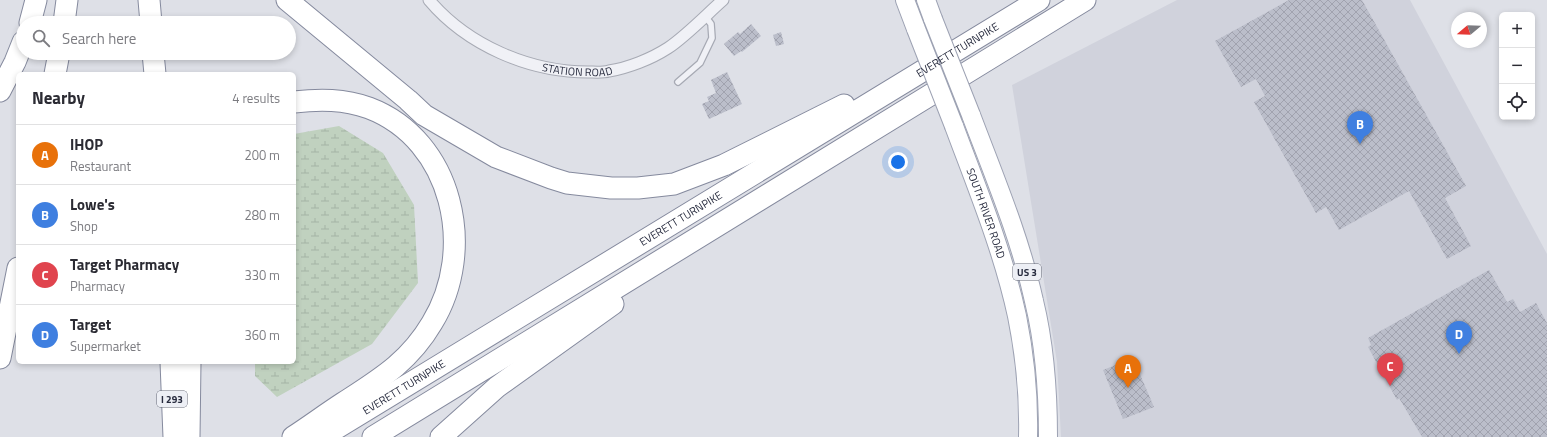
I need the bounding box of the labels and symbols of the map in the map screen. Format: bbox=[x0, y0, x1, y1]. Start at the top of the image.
north arrow bbox=[1451, 12, 1487, 48]
street label: EVERETT TURNPIKE bbox=[913, 18, 1002, 81]
street label: STATION ROAD bbox=[541, 59, 614, 80]
pin: B bbox=[1347, 111, 1373, 144]
your location bbox=[888, 152, 908, 172]
street label: SOUTH RIVER ROAD bbox=[963, 166, 1009, 260]
street label: EVERETT TURNPIKE bbox=[636, 187, 725, 250]
road number: US 3 bbox=[1013, 264, 1041, 280]
pin: D bbox=[1446, 321, 1472, 354]
pin: C bbox=[1377, 353, 1403, 386]
pin: A bbox=[1115, 355, 1141, 388]
street label: EVERETT TURNPIKE bbox=[360, 356, 448, 418]
road number: I 293 bbox=[157, 391, 187, 407]

